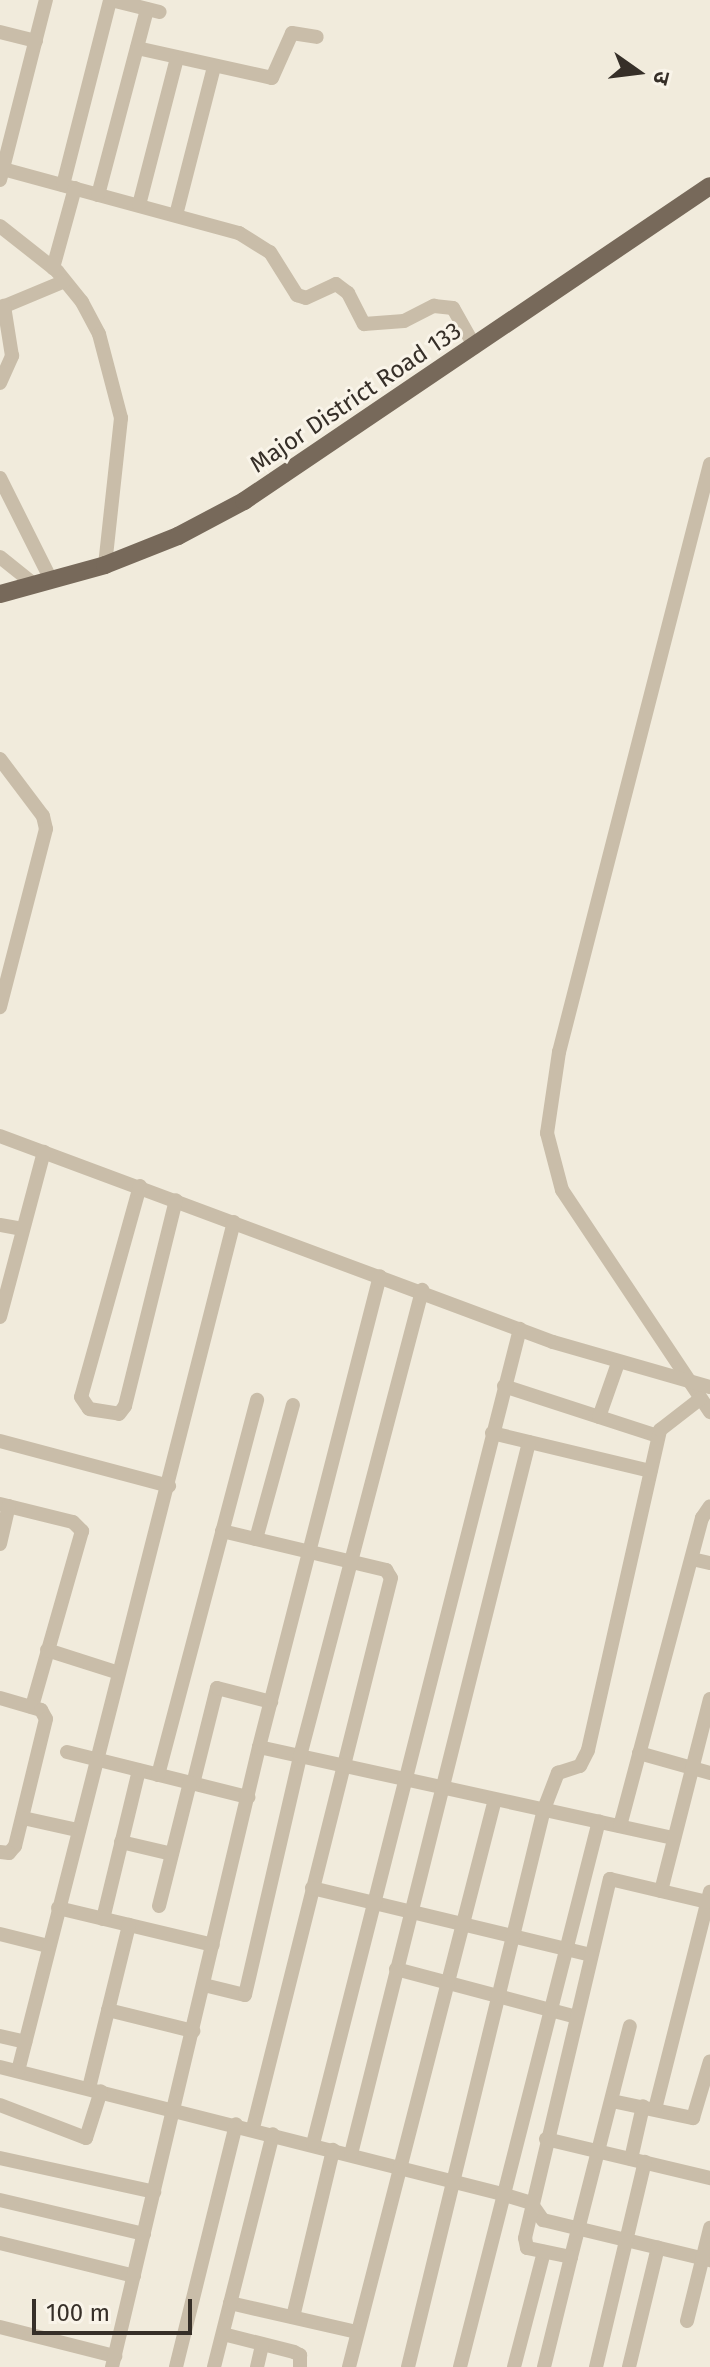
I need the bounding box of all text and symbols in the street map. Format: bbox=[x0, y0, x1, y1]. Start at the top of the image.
north arrow bbox=[598, 32, 678, 112]
text: उ bbox=[647, 68, 676, 87]
street label: Major District Road 133 bbox=[245, 317, 467, 479]
scale bar bbox=[36, 2283, 196, 2333]
text: 100 m bbox=[46, 2299, 110, 2327]

